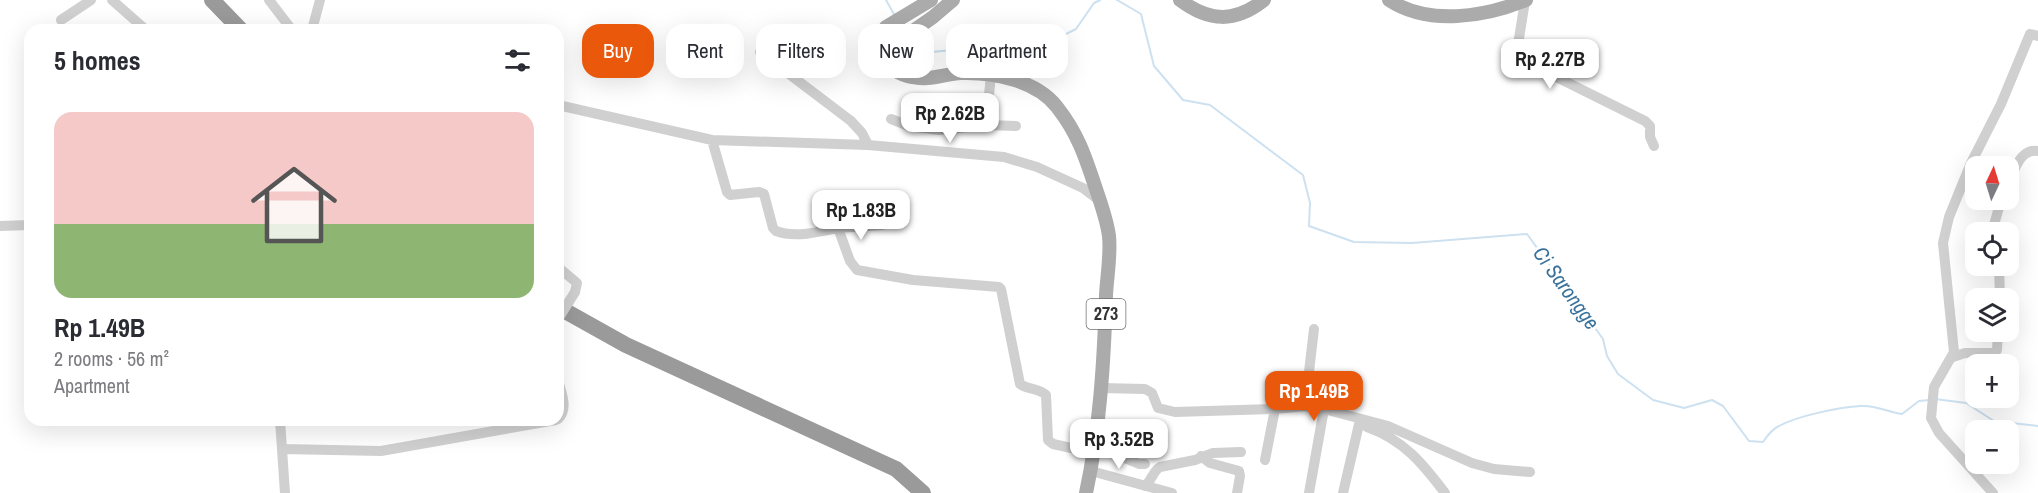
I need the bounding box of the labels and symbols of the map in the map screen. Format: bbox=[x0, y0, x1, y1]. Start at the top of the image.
pin: Rp 2.27B bbox=[1488, 39, 1612, 90]
pin: Rp 2.62B bbox=[888, 93, 1012, 144]
north arrow bbox=[1965, 156, 2019, 210]
pin: Rp 1.83B bbox=[799, 190, 923, 241]
water label: Ci Sarongge bbox=[1526, 240, 1607, 335]
road number: 273 bbox=[1086, 299, 1126, 329]
pin: Rp 1.49B bbox=[1252, 371, 1376, 422]
pin: Rp 3.52B bbox=[1057, 419, 1181, 470]

